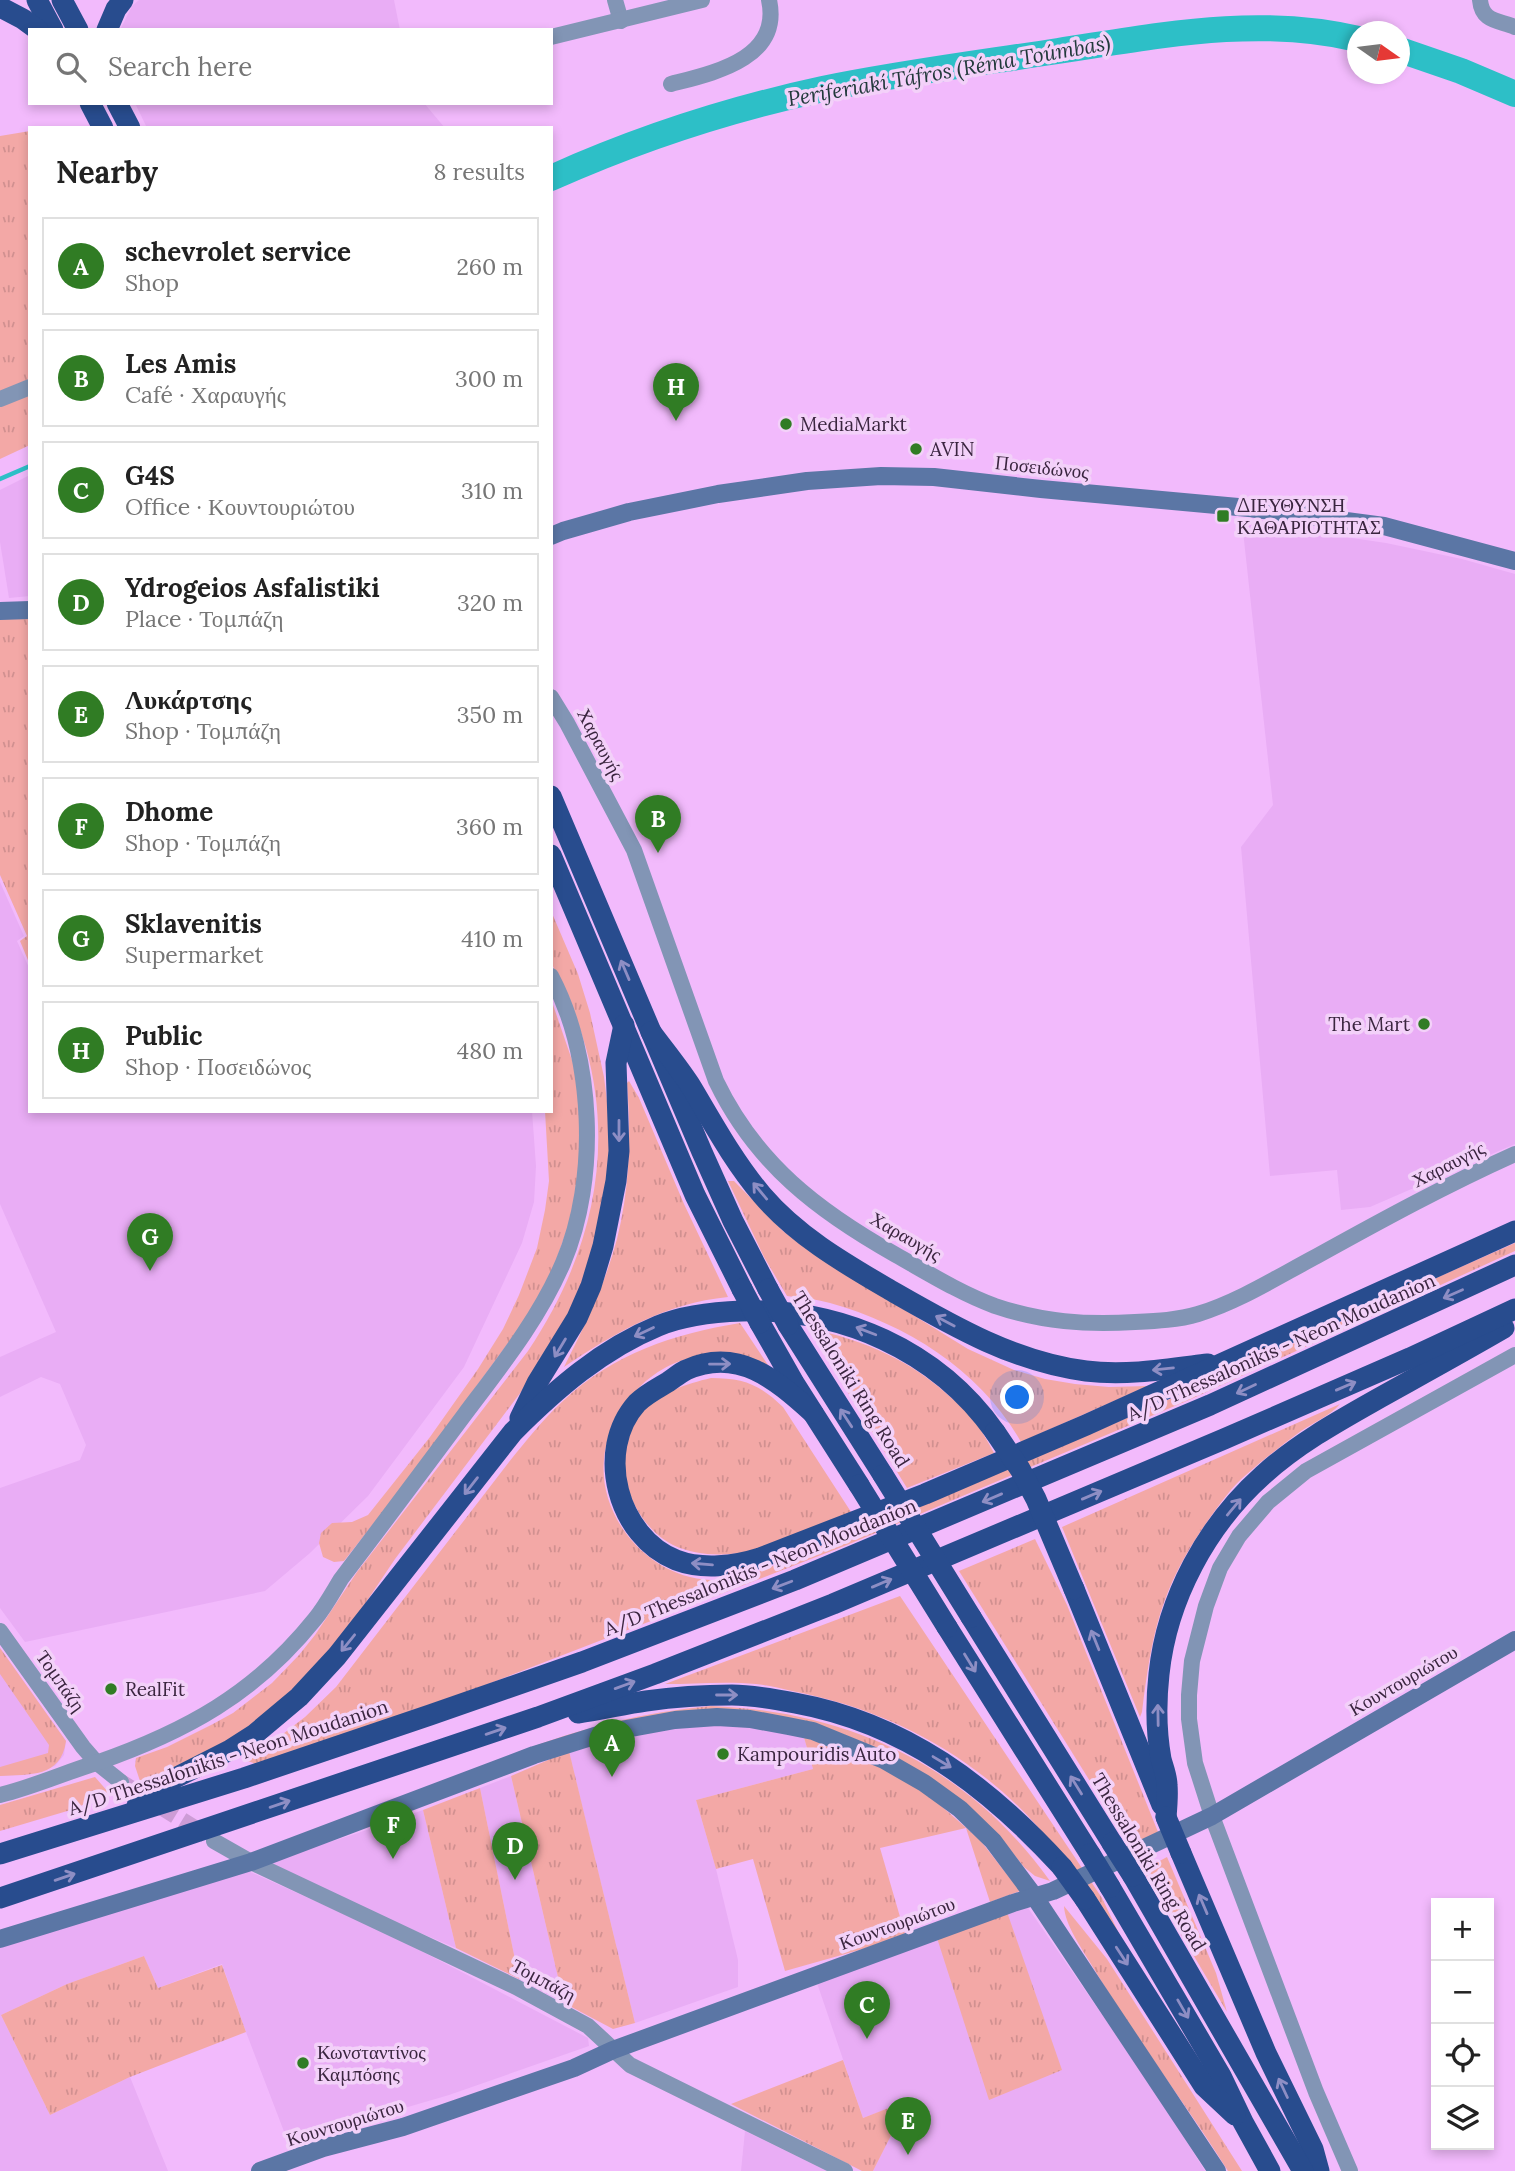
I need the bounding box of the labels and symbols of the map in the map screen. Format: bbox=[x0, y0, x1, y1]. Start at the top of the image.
north arrow bbox=[1347, 21, 1410, 84]
water label: Periferiakí Táfros (Réma Toúmbas) bbox=[785, 29, 1112, 112]
pin: H bbox=[653, 363, 699, 421]
place label: MediaMarkt bbox=[800, 412, 908, 436]
marker: MediaMarkt bbox=[778, 416, 794, 432]
place label: AVIN bbox=[929, 437, 974, 461]
marker: AVIN bbox=[908, 441, 924, 457]
street label: Ποσειδώνος bbox=[994, 450, 1091, 484]
place label: ΔΙΕΥΘΥΝΣΗ ΚΑΘΑΡΙΟΤΗΤΑΣ bbox=[1237, 493, 1381, 539]
marker: ΔΙΕΥΘΥΝΣΗ ΚΑΘΑΡΙΟΤΗΤΑΣ bbox=[1215, 508, 1231, 524]
street label: Χαραυγής bbox=[572, 704, 630, 785]
pin: B bbox=[635, 795, 681, 853]
one-way arrow bbox=[617, 959, 630, 981]
place label: The Mart bbox=[1328, 1012, 1411, 1036]
marker: The Mart bbox=[1416, 1016, 1432, 1032]
one-way arrow bbox=[612, 1120, 626, 1143]
street label: Χαραυγής bbox=[1408, 1135, 1489, 1192]
one-way arrow bbox=[752, 1183, 767, 1201]
street label: Χαραυγής bbox=[866, 1206, 946, 1266]
pin: G bbox=[127, 1213, 173, 1271]
street label: A/D Thessalonikis - Neon Moudanion bbox=[1122, 1268, 1439, 1427]
street label: Thessaloniki Ring Road bbox=[787, 1286, 915, 1472]
one-way arrow bbox=[1443, 1288, 1465, 1301]
one-way arrow bbox=[935, 1313, 956, 1327]
one-way arrow bbox=[856, 1324, 877, 1337]
one-way arrow bbox=[634, 1327, 655, 1340]
one-way arrow bbox=[552, 1338, 567, 1357]
one-way arrow bbox=[708, 1357, 731, 1370]
one-way arrow bbox=[1152, 1363, 1175, 1376]
one-way arrow bbox=[1335, 1379, 1356, 1392]
your location bbox=[1000, 1380, 1034, 1414]
one-way arrow bbox=[1236, 1382, 1257, 1396]
one-way arrow bbox=[838, 1408, 852, 1428]
one-way arrow bbox=[464, 1476, 479, 1495]
one-way arrow bbox=[1080, 1488, 1102, 1501]
one-way arrow bbox=[982, 1492, 1004, 1505]
street label: A/D Thessalonikis - Neon Moudanion bbox=[599, 1493, 920, 1642]
one-way arrow bbox=[1226, 1498, 1242, 1516]
one-way arrow bbox=[691, 1557, 714, 1570]
one-way arrow bbox=[871, 1576, 892, 1589]
one-way arrow bbox=[772, 1580, 794, 1593]
one-way arrow bbox=[1087, 1630, 1100, 1651]
one-way arrow bbox=[341, 1633, 356, 1652]
street label: Κουντουριώτου bbox=[1344, 1639, 1462, 1721]
street label: Τομπάζη bbox=[31, 1646, 91, 1716]
one-way arrow bbox=[963, 1652, 977, 1672]
place label: RealFit bbox=[125, 1677, 186, 1701]
one-way arrow bbox=[613, 1678, 635, 1690]
marker: RealFit bbox=[103, 1681, 119, 1697]
one-way arrow bbox=[715, 1688, 738, 1702]
street label: A/D Thessalonikis - Neon Moudanion bbox=[64, 1694, 391, 1821]
one-way arrow bbox=[1151, 1704, 1164, 1727]
pin: A bbox=[589, 1719, 635, 1777]
one-way arrow bbox=[485, 1724, 507, 1737]
place label: Kampouridis Auto bbox=[737, 1742, 896, 1766]
marker: Kampouridis Auto bbox=[715, 1746, 731, 1762]
one-way arrow bbox=[931, 1755, 951, 1769]
street label: Thessaloniki Ring Road bbox=[1086, 1769, 1212, 1955]
one-way arrow bbox=[1069, 1776, 1084, 1795]
one-way arrow bbox=[269, 1796, 291, 1809]
pin: F bbox=[370, 1801, 416, 1859]
pin: D bbox=[492, 1822, 538, 1880]
one-way arrow bbox=[53, 1870, 75, 1882]
street label: Κουντουριώτου bbox=[836, 1891, 958, 1955]
one-way arrow bbox=[1195, 1894, 1208, 1915]
one-way arrow bbox=[1115, 1946, 1130, 1965]
street label: Τομπάζη bbox=[508, 1953, 580, 2007]
pin: C bbox=[844, 1981, 890, 2039]
one-way arrow bbox=[1176, 1998, 1190, 2018]
place label: Κωνσταντίνος Καμπόσης bbox=[317, 2040, 426, 2086]
marker: Κωνσταντίνος Καμπόσης bbox=[295, 2055, 311, 2071]
one-way arrow bbox=[1275, 2078, 1289, 2099]
street label: Κουντουριώτου bbox=[283, 2093, 407, 2151]
pin: E bbox=[885, 2097, 931, 2155]

